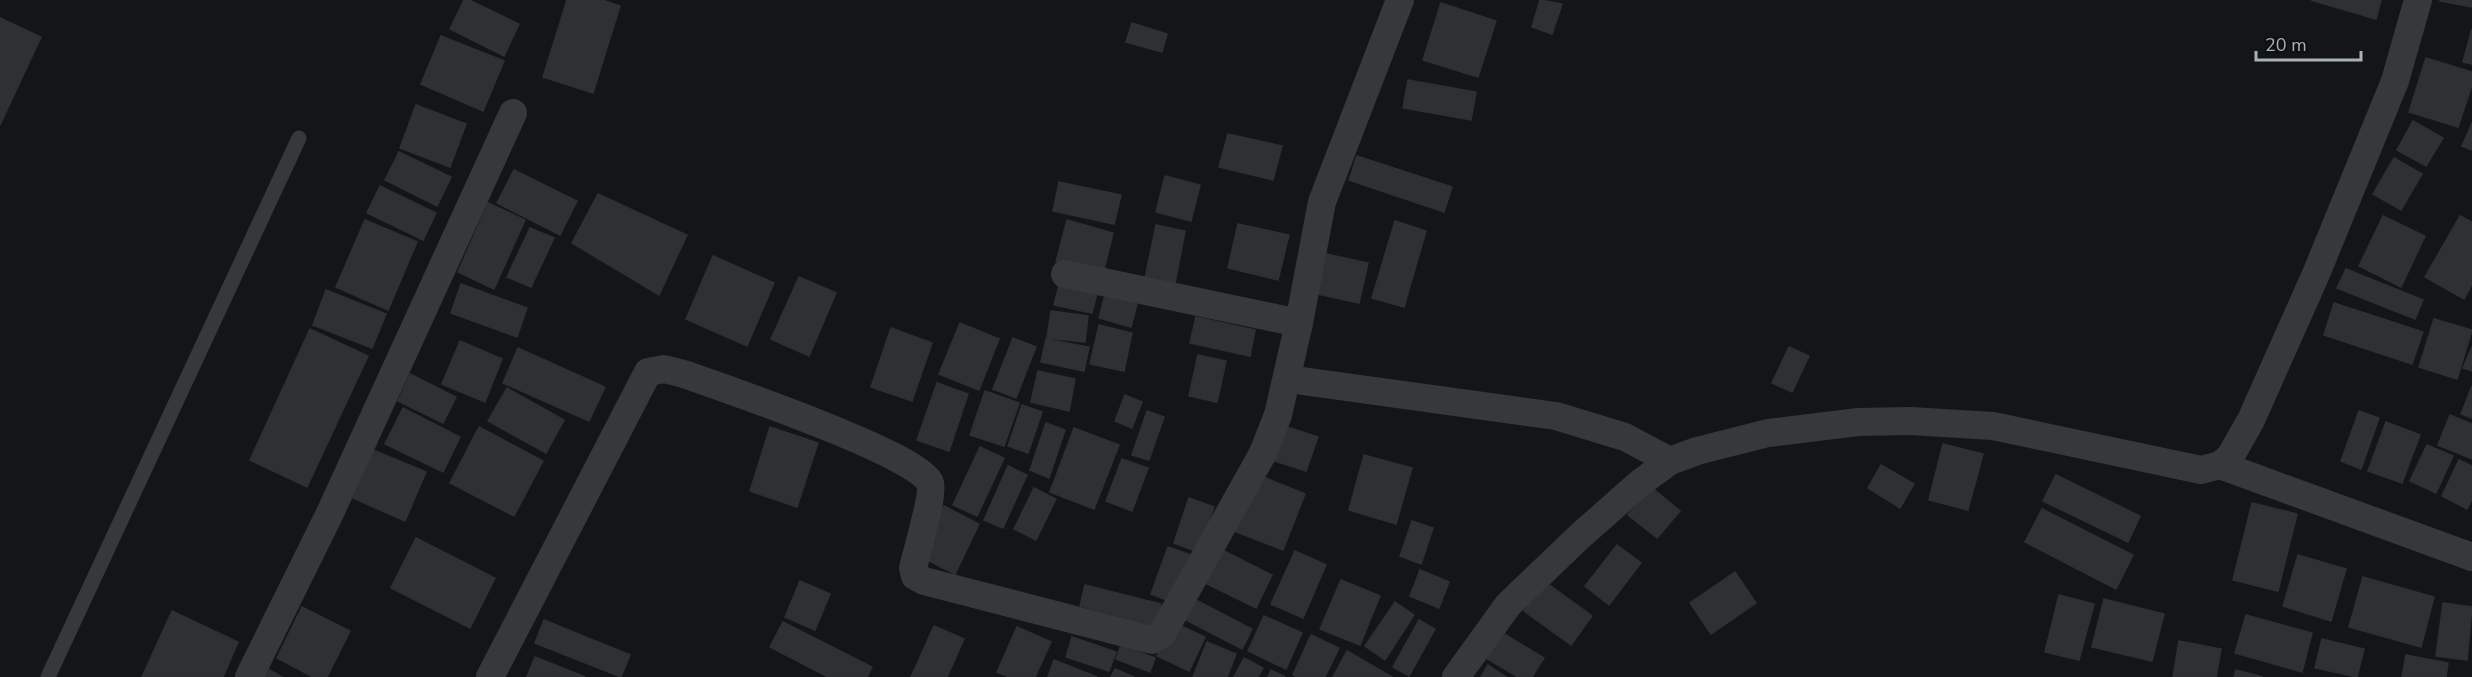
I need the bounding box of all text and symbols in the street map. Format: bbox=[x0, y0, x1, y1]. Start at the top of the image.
scale bar bbox=[2256, 24, 2361, 62]
text: 20 m bbox=[2265, 33, 2307, 57]

